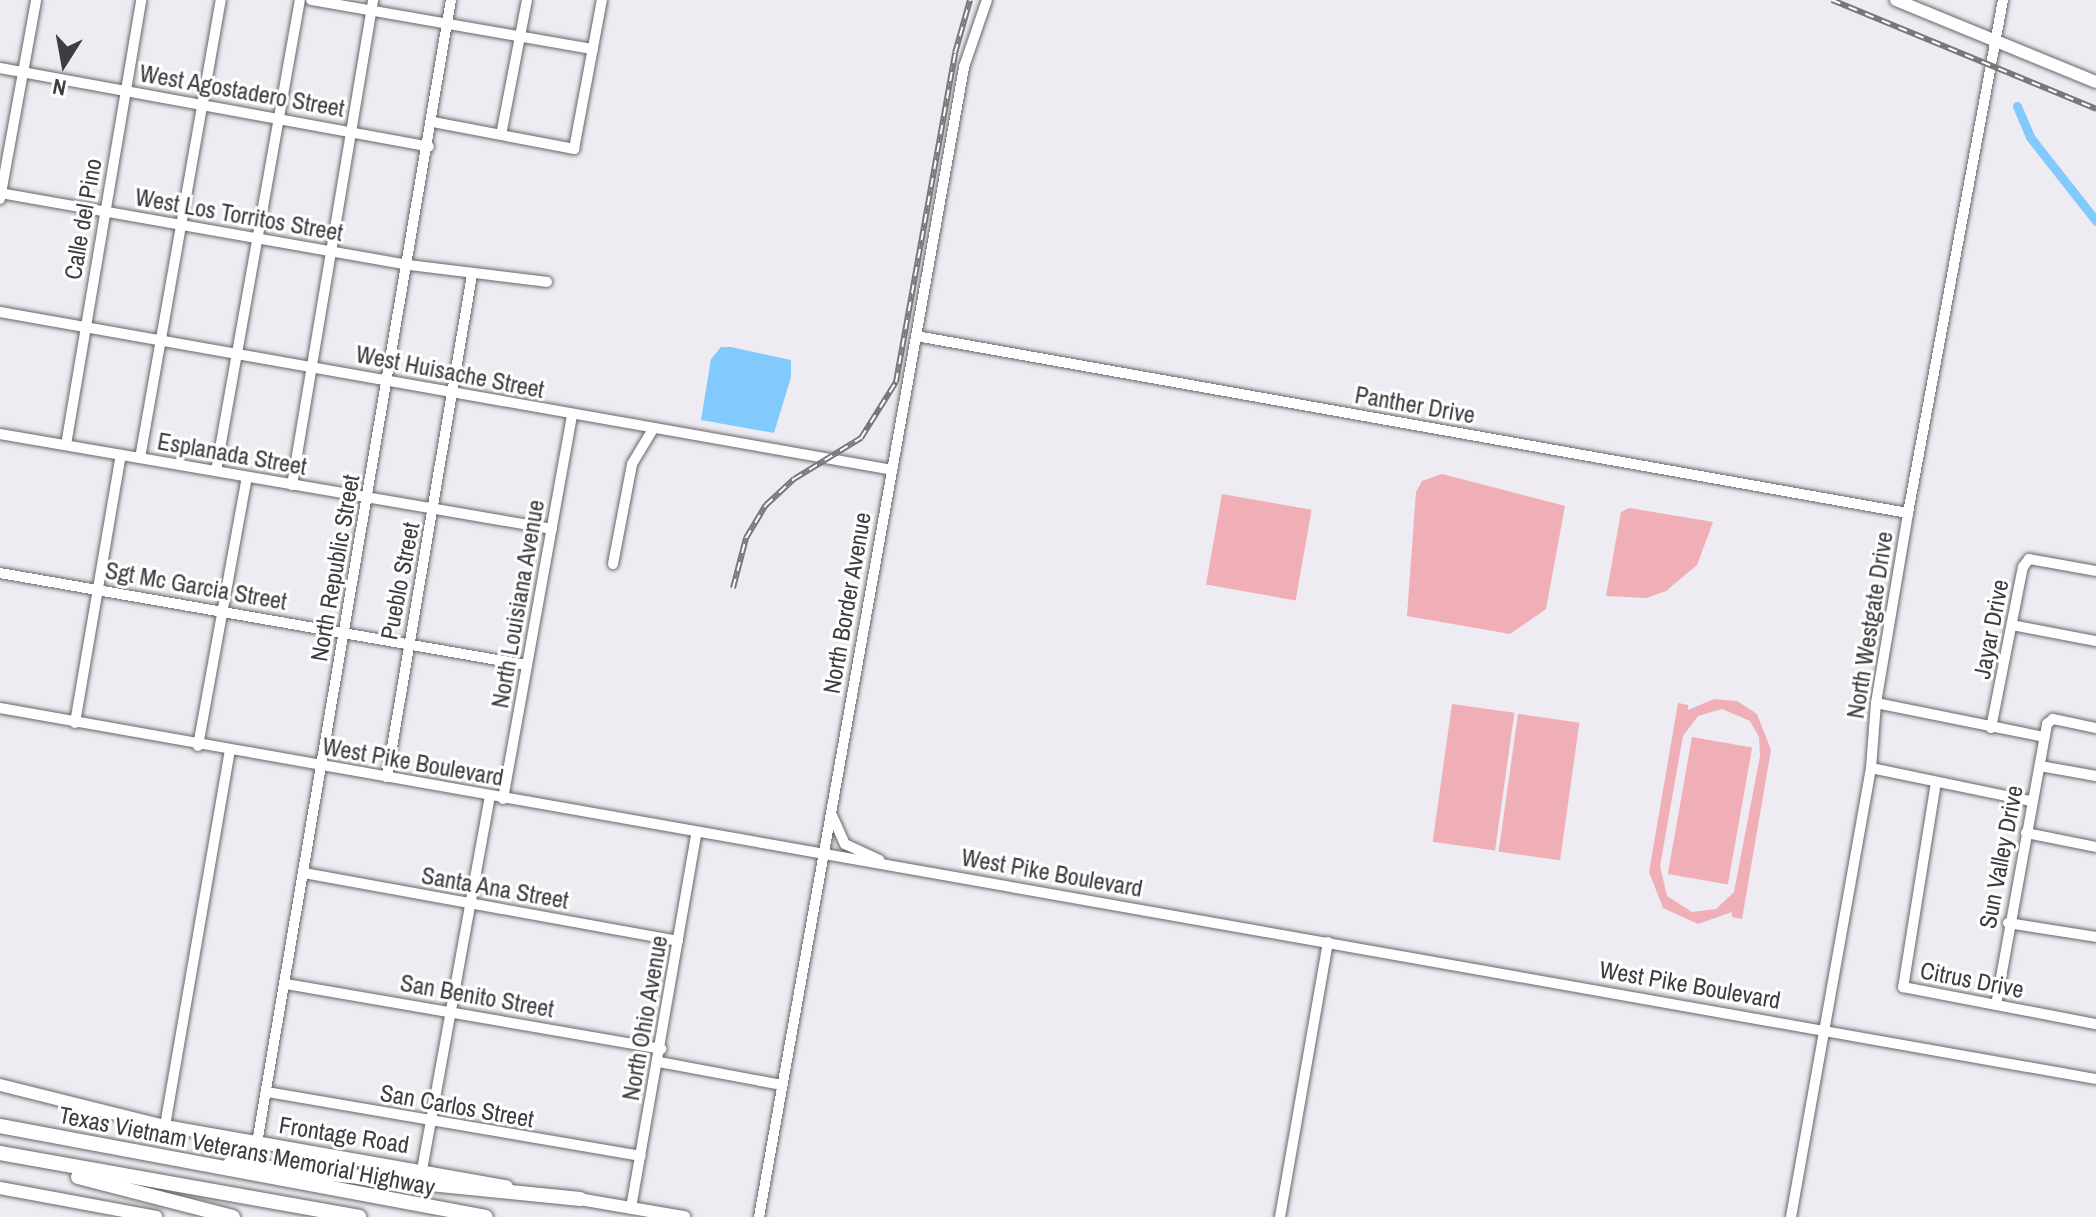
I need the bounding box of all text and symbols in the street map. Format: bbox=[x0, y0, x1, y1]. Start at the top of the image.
north arrow bbox=[24, 24, 104, 104]
street label: West Agostadero Street bbox=[137, 59, 347, 123]
text: N bbox=[50, 72, 69, 104]
street label: Calle del Pino bbox=[58, 156, 108, 282]
street label: West Los Torritos Street bbox=[133, 183, 345, 247]
street label: West Huisache Street bbox=[353, 340, 547, 404]
street label: Panther Drive bbox=[1353, 380, 1477, 430]
street label: Esplanada Street bbox=[155, 427, 309, 481]
street label: North Republic Street bbox=[304, 472, 366, 664]
street label: North Louisiana Avenue bbox=[485, 497, 551, 711]
street label: North Border Avenue bbox=[817, 510, 877, 696]
street label: Pueblo Street bbox=[374, 520, 426, 642]
street label: North Westgate Drive bbox=[1841, 529, 1899, 721]
street label: Sgt Mc Garcia Street bbox=[103, 556, 289, 616]
street label: Jayar Drive bbox=[1967, 577, 2015, 681]
street label: West Pike Boulevard bbox=[320, 732, 506, 792]
street label: Sun Valley Drive bbox=[1973, 783, 2029, 931]
street label: West Pike Boulevard bbox=[959, 843, 1145, 903]
street label: Santa Ana Street bbox=[419, 861, 571, 915]
street label: North Ohio Avenue bbox=[616, 933, 674, 1103]
street label: West Pike Boulevard bbox=[1597, 955, 1783, 1015]
street label: Citrus Drive bbox=[1918, 956, 2026, 1004]
street label: San Benito Street bbox=[398, 968, 556, 1024]
street label: San Carlos Street bbox=[378, 1078, 536, 1134]
street label: Texas Vietnam Veterans Memorial Highway bbox=[57, 1100, 437, 1202]
street label: Frontage Road bbox=[277, 1111, 411, 1159]

